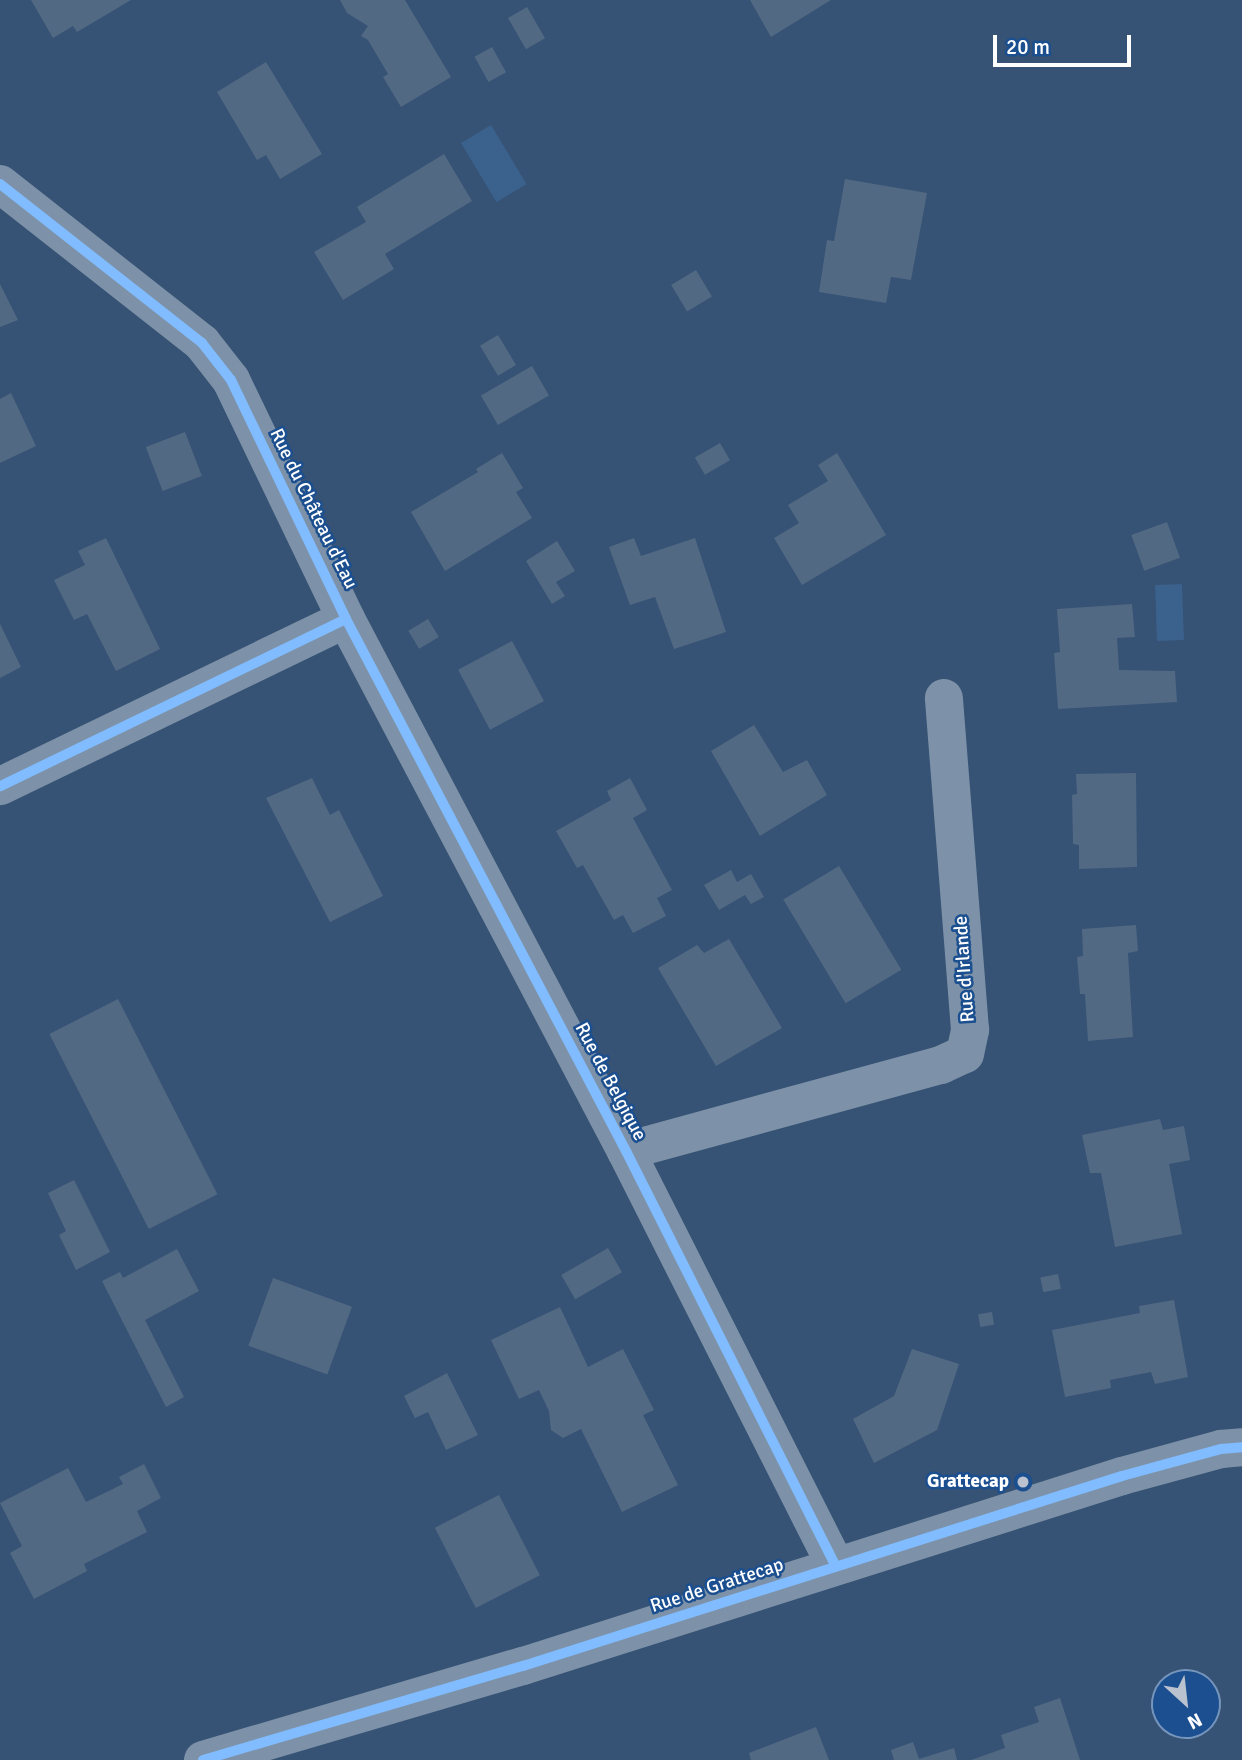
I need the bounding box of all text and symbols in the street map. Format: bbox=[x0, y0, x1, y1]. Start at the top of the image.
scale bar bbox=[997, 21, 1135, 65]
text: 20 m bbox=[1006, 34, 1050, 60]
street label: Rue du Château d'Eau bbox=[264, 425, 362, 593]
street label: Rue d'Irlande bbox=[950, 915, 980, 1023]
street label: Rue de Belgique bbox=[569, 1019, 651, 1145]
place label: Grattecap bbox=[927, 1471, 1009, 1493]
marker: Grattecap bbox=[1015, 1474, 1031, 1490]
street label: Rue de Grattecap bbox=[648, 1554, 786, 1618]
north arrow bbox=[1151, 1669, 1221, 1739]
text: N bbox=[1183, 1707, 1206, 1735]

